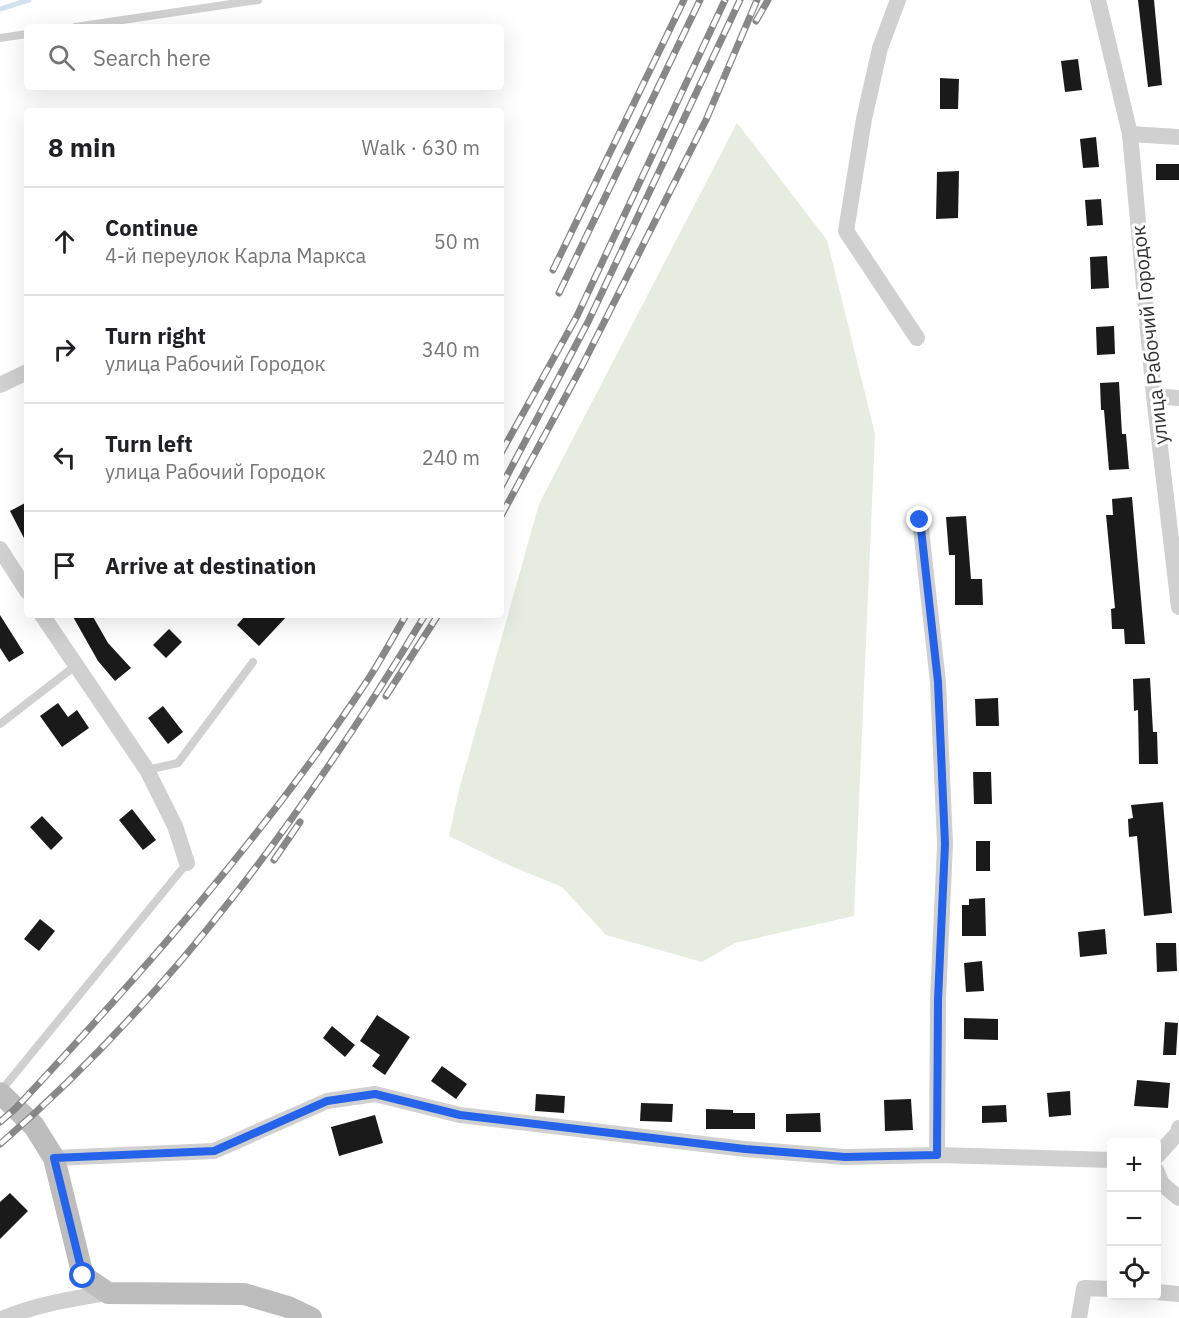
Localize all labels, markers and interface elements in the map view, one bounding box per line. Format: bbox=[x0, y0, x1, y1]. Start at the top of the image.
search box bbox=[24, 24, 504, 90]
icon: search bbox=[45, 41, 78, 74]
text: Search here bbox=[93, 43, 211, 72]
text: 8 min bbox=[48, 130, 116, 164]
text: Walk · 630 m bbox=[362, 134, 480, 161]
text: Continue bbox=[105, 213, 198, 242]
street label: улица Рабочий Городок bbox=[1124, 224, 1174, 446]
icon: ahead bbox=[48, 225, 81, 258]
text: 50 m bbox=[434, 228, 480, 255]
text: 4-й переулок Карла Маркса bbox=[105, 242, 366, 269]
text: Turn right bbox=[105, 321, 206, 350]
icon: right bbox=[48, 333, 81, 366]
text: 340 m bbox=[422, 336, 480, 363]
text: улица Рабочий Городок bbox=[105, 350, 325, 377]
text: Turn left bbox=[105, 429, 193, 458]
icon: left bbox=[48, 441, 81, 474]
text: 240 m bbox=[422, 444, 480, 471]
text: улица Рабочий Городок bbox=[105, 458, 325, 485]
route end bbox=[906, 506, 932, 532]
icon: arrive bbox=[48, 549, 81, 582]
text: Arrive at destination bbox=[105, 551, 316, 580]
map controls bbox=[1107, 1138, 1161, 1300]
button: + bbox=[1107, 1138, 1161, 1192]
button: − bbox=[1107, 1192, 1161, 1246]
button: locate bbox=[1107, 1246, 1161, 1300]
route start bbox=[69, 1262, 95, 1288]

